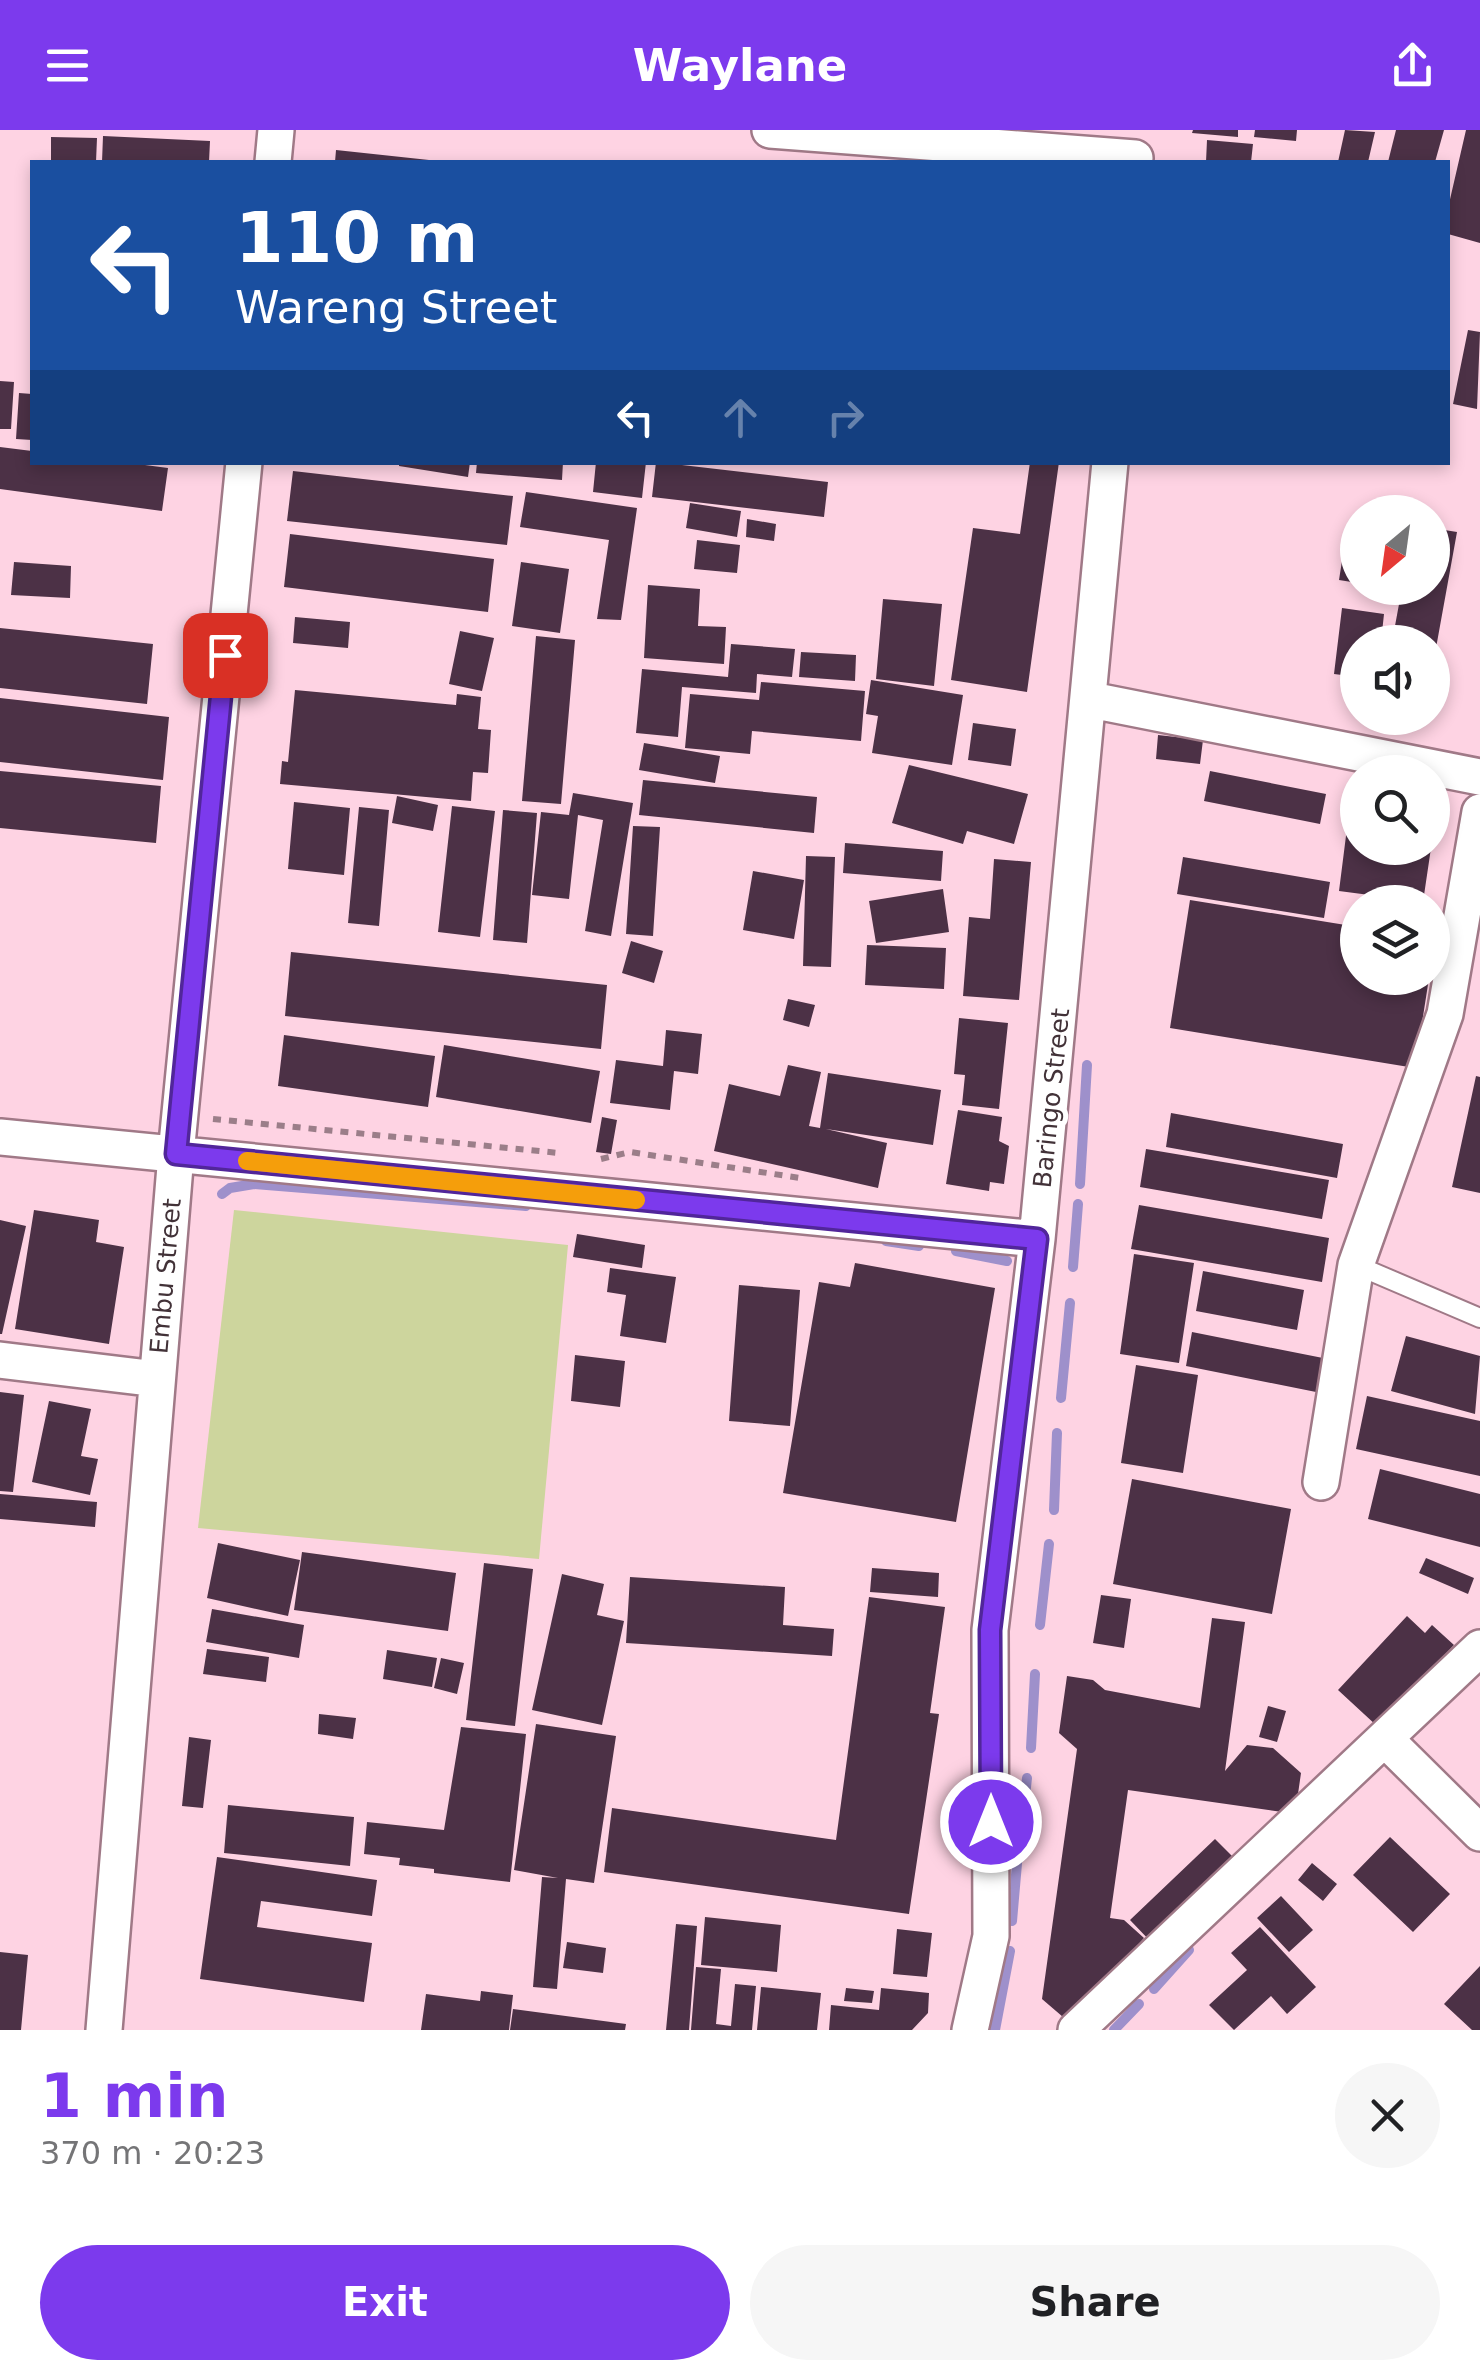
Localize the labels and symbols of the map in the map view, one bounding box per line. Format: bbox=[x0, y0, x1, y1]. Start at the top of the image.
north arrow bbox=[1340, 495, 1450, 605]
pin bbox=[183, 613, 268, 698]
street label: Baringo Street bbox=[1028, 1007, 1075, 1189]
street label: Embu Street bbox=[144, 1197, 187, 1355]
position arrow bbox=[939, 1770, 1043, 1874]

